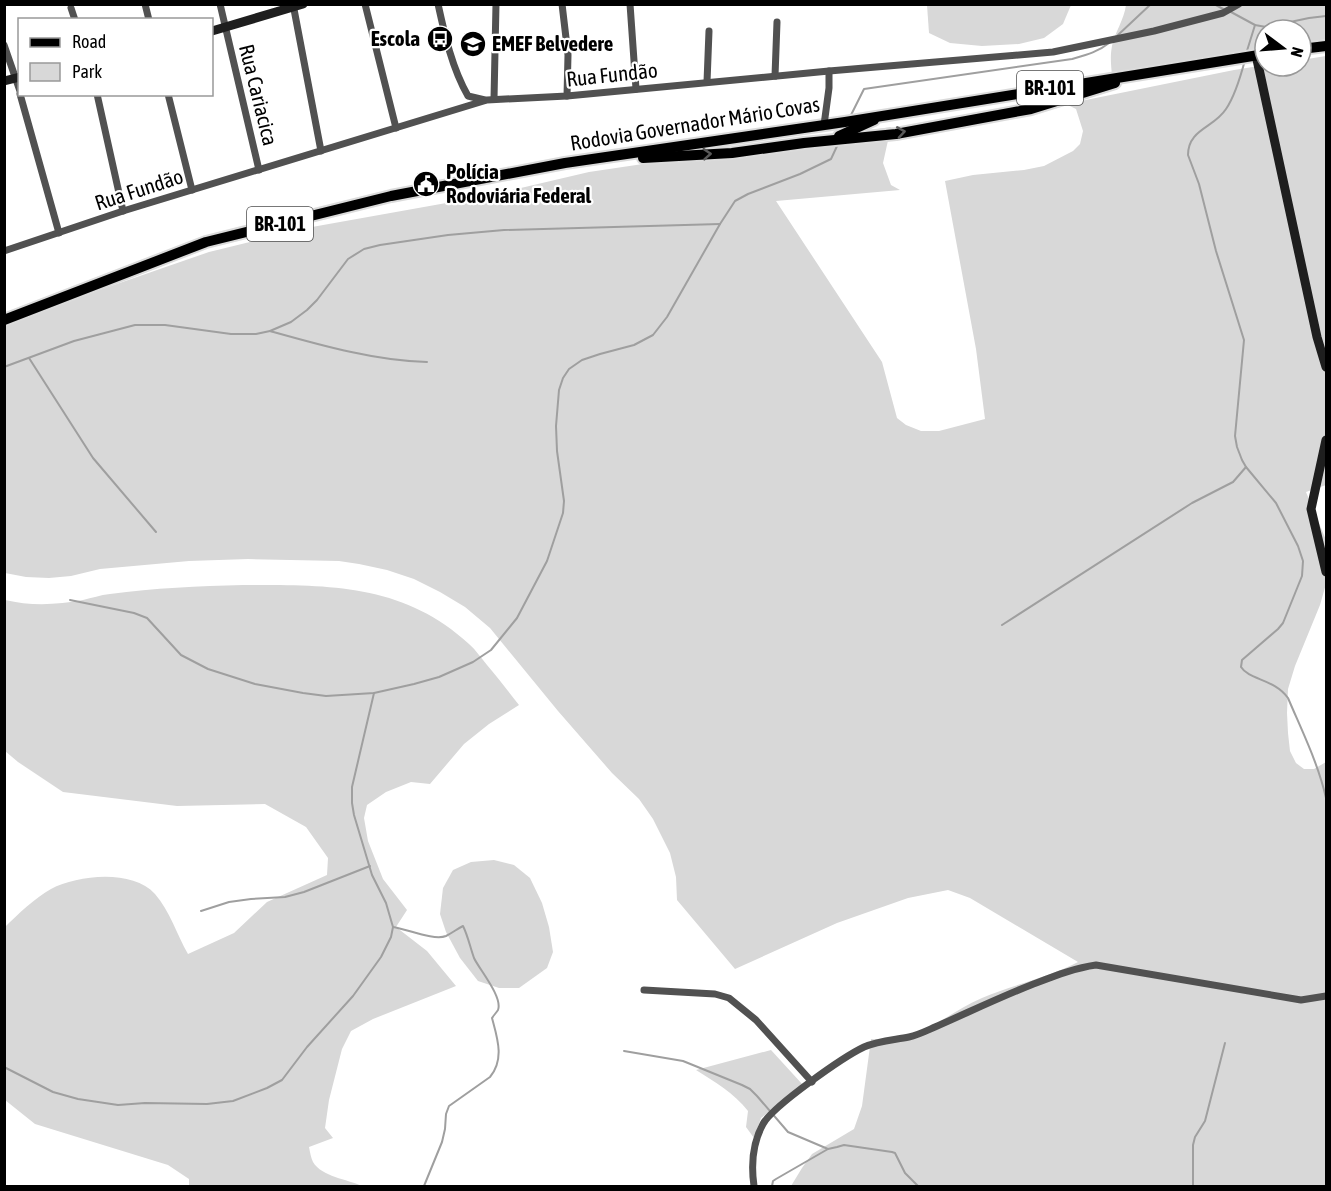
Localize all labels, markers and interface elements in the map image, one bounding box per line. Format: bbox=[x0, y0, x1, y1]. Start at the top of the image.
legend bbox=[18, 18, 213, 96]
north arrow bbox=[1253, 18, 1313, 78]
bus stop icon: Escola bbox=[425, 24, 455, 54]
place label: Escola bbox=[371, 26, 420, 50]
school or university icon: EMEF Belvedere bbox=[458, 29, 488, 59]
text: Road bbox=[72, 31, 106, 52]
place label: EMEF Belvedere bbox=[492, 31, 613, 55]
street label: Rua Cariacica bbox=[235, 42, 283, 148]
text: N bbox=[1287, 45, 1307, 59]
street label: Rua Fundão bbox=[565, 57, 659, 91]
text: Park bbox=[72, 61, 102, 82]
road number: BR-101 bbox=[1017, 71, 1083, 105]
street label: Rodovia Governador Mário Covas bbox=[568, 91, 821, 155]
one-way arrow bbox=[896, 127, 906, 139]
one-way arrow bbox=[703, 148, 712, 161]
place label: Polícia Rodoviária Federal bbox=[446, 159, 591, 207]
street label: Rua Fundão bbox=[91, 164, 186, 215]
public building icon: Polícia Rodoviária Federal bbox=[411, 169, 441, 199]
road number: BR-101 bbox=[247, 207, 313, 241]

